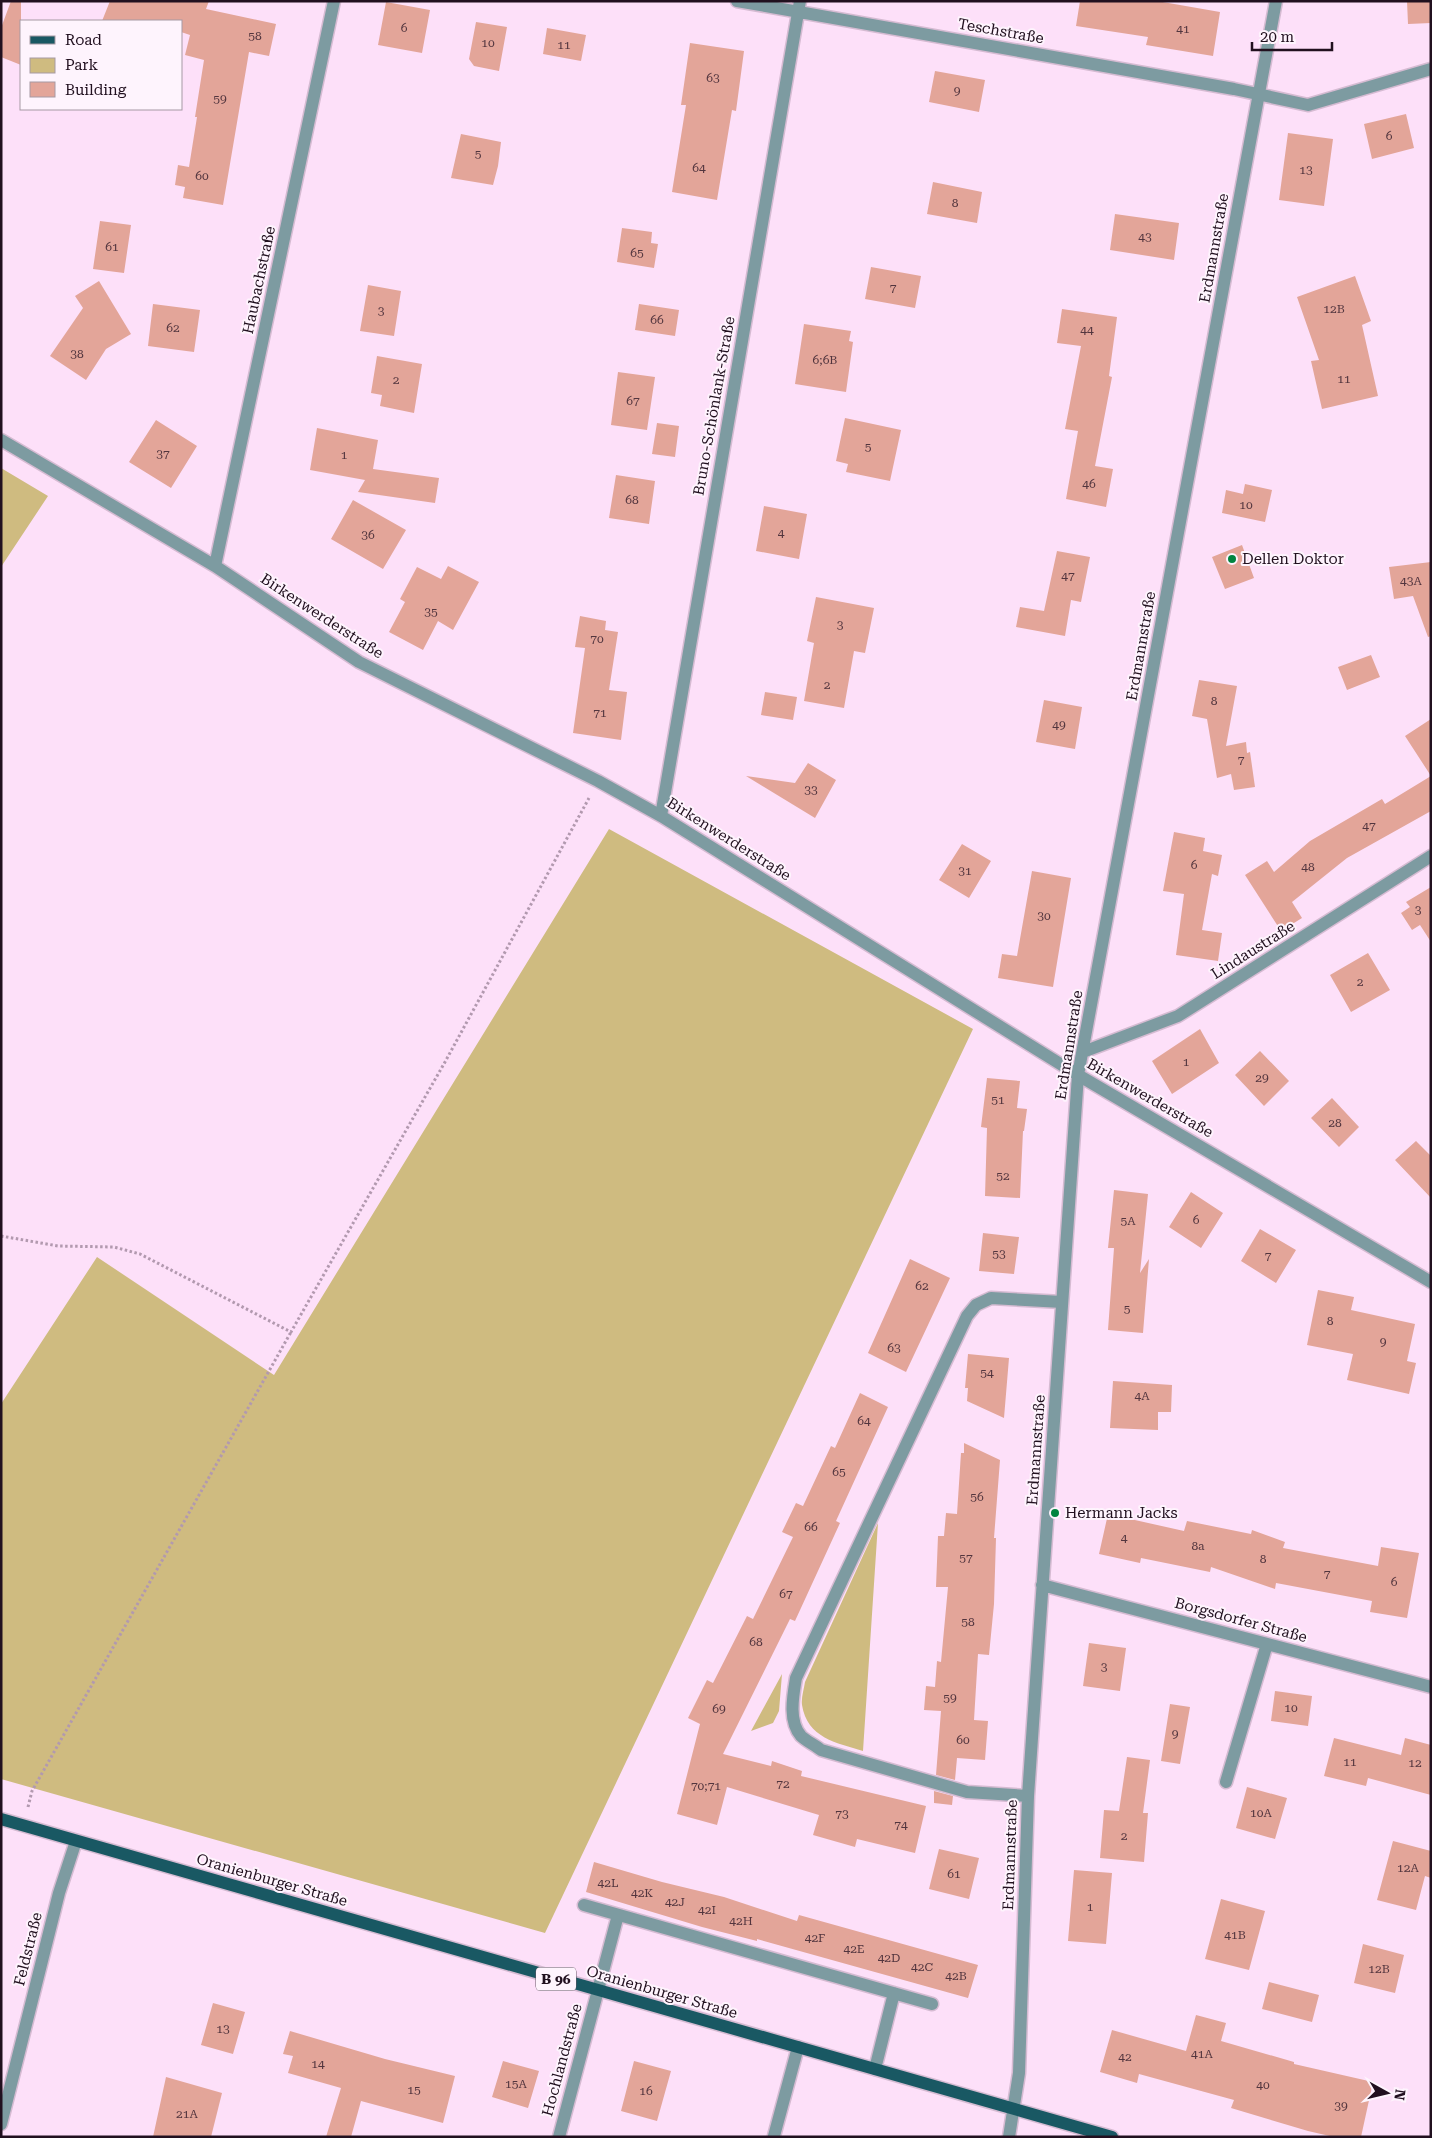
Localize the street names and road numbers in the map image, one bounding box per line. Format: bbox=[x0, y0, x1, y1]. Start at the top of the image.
street label: Teschstraße bbox=[957, 15, 1045, 47]
street label: Erdmannstraße bbox=[1196, 192, 1232, 304]
street label: Haubachstraße bbox=[239, 224, 279, 336]
street label: Bruno-Schönlank-Straße bbox=[689, 315, 739, 497]
street label: Birkenwerderstraße bbox=[257, 570, 387, 662]
street label: Erdmannstraße bbox=[1123, 590, 1159, 702]
street label: Birkenwerderstraße bbox=[664, 794, 794, 884]
street label: Lindaustraße bbox=[1208, 917, 1298, 983]
street label: Erdmannstraße bbox=[1051, 989, 1087, 1101]
street label: Birkenwerderstraße bbox=[1084, 1055, 1216, 1141]
street label: Erdmannstraße bbox=[1023, 1394, 1049, 1506]
street label: Borgsdorfer Straße bbox=[1173, 1594, 1309, 1646]
street label: Erdmannstraße bbox=[999, 1799, 1021, 1911]
street label: Oranienburger Straße bbox=[194, 1850, 350, 1910]
street label: Feldstraße bbox=[10, 1910, 46, 1988]
street label: Oranienburger Straße bbox=[584, 1962, 740, 2022]
road number: B 96 bbox=[536, 1968, 576, 1990]
street label: Hochlandstraße bbox=[538, 2002, 586, 2118]

